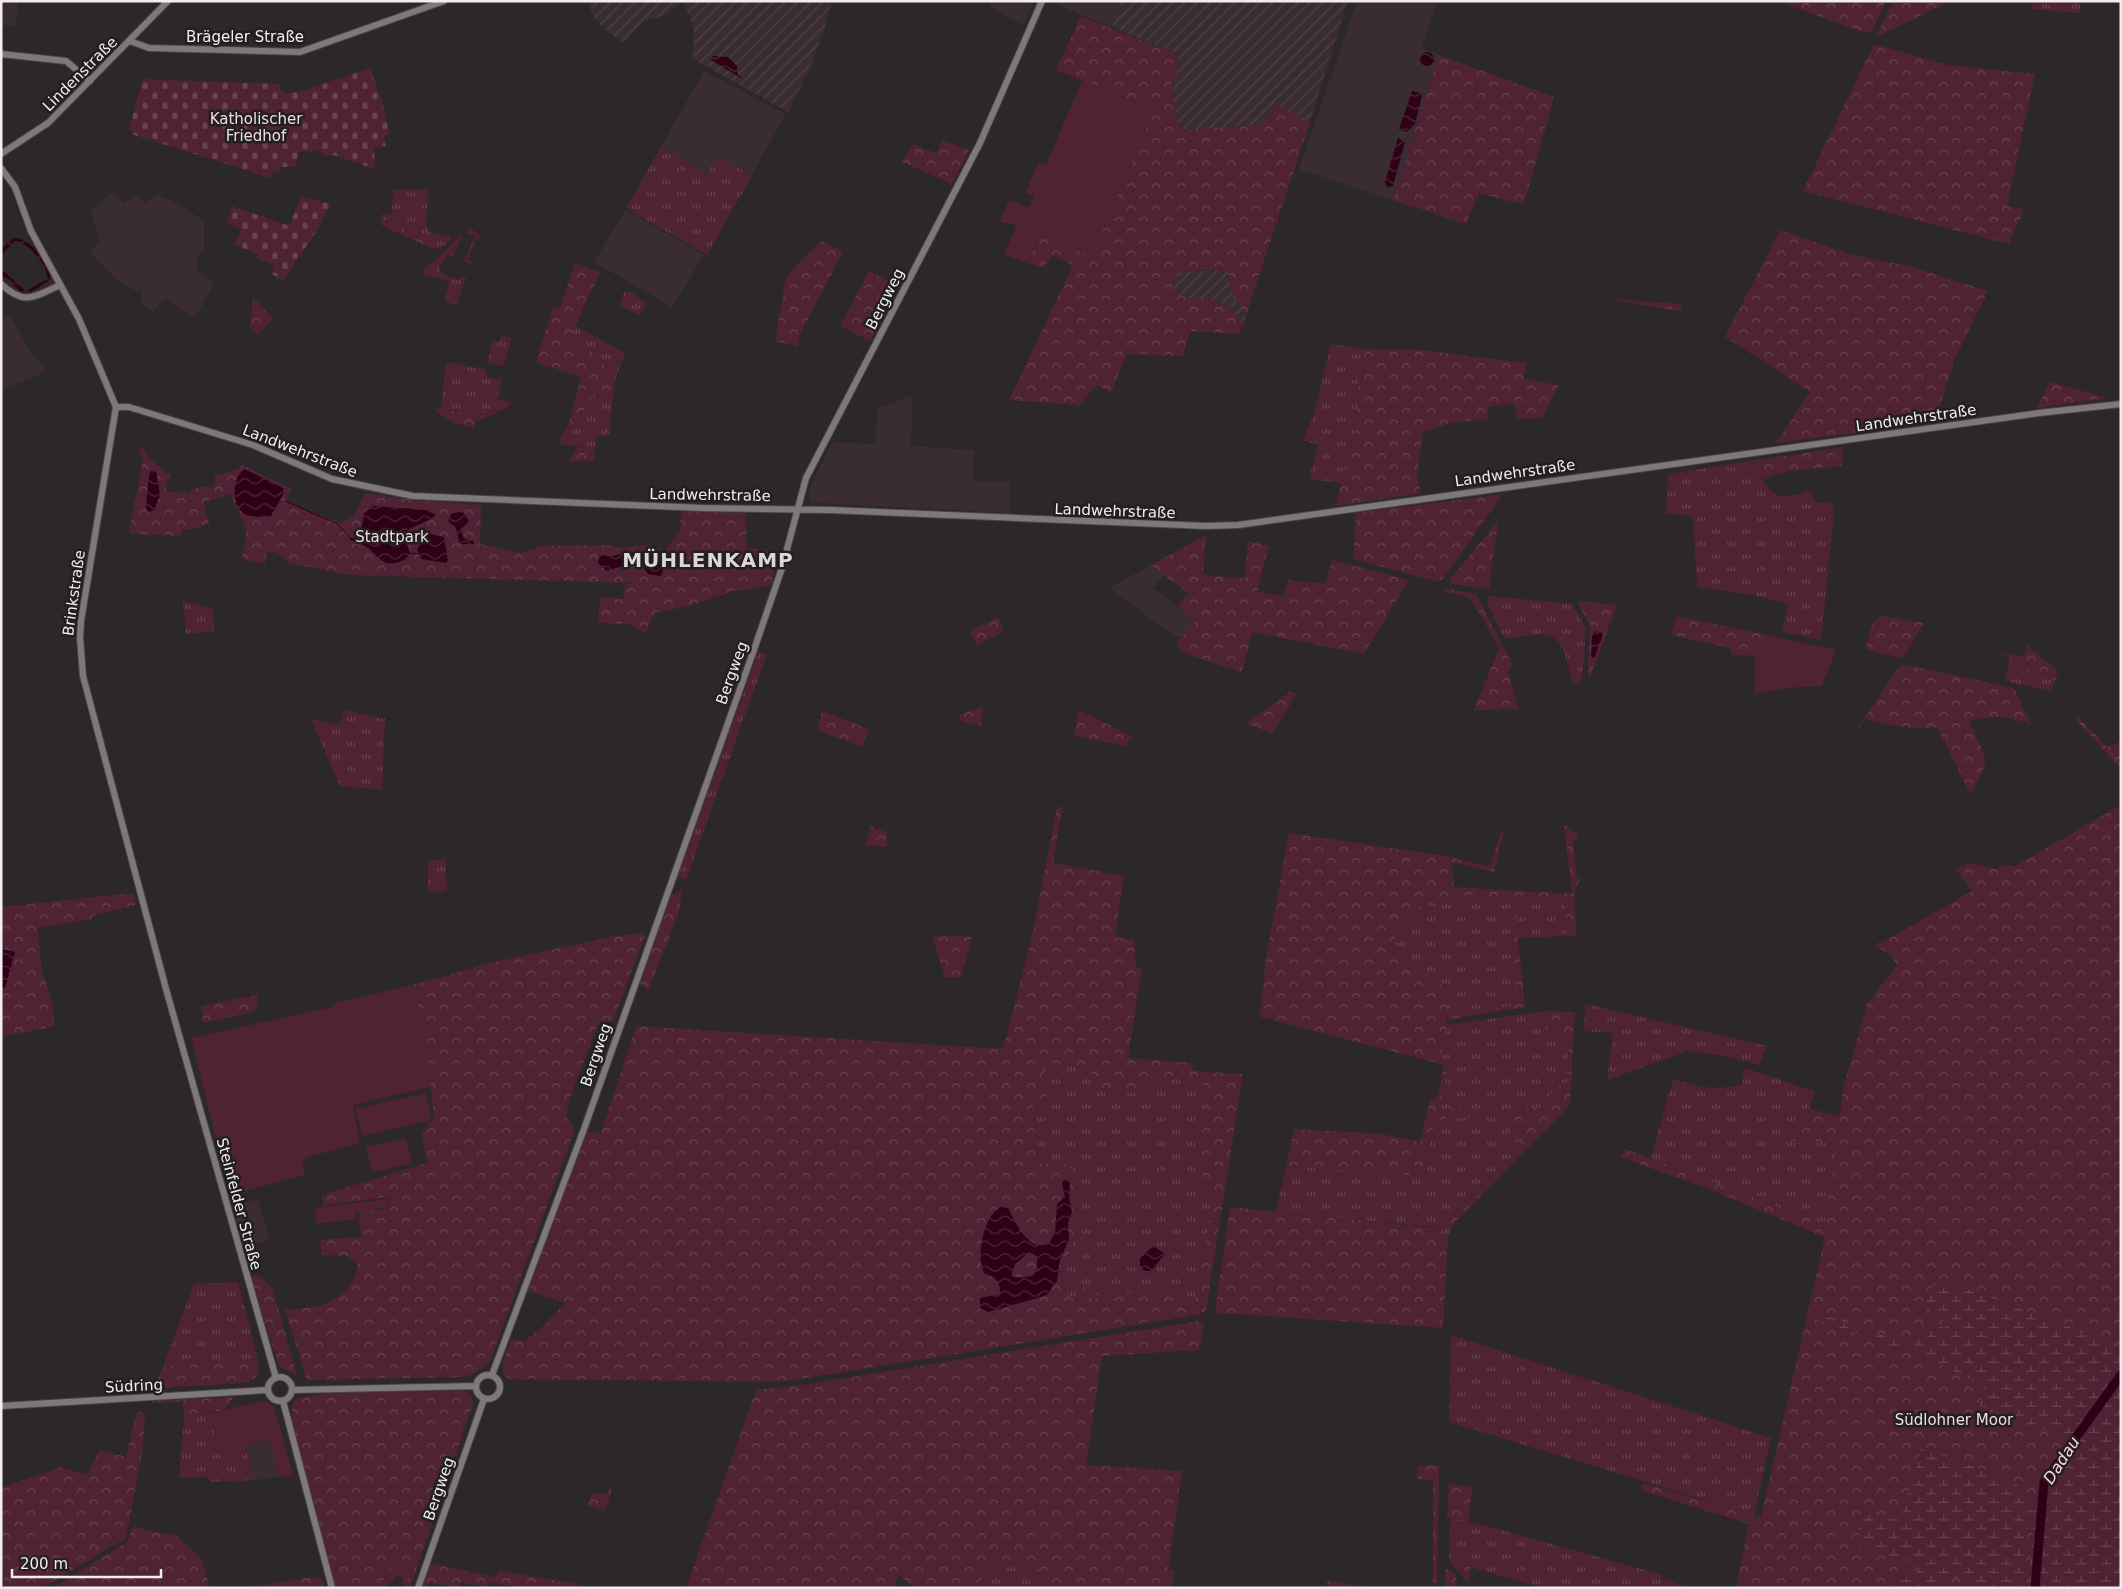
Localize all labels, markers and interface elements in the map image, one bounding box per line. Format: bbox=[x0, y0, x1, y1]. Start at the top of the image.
street label: Brägeler Straße bbox=[186, 28, 304, 46]
street label: Lindenstraße bbox=[39, 33, 121, 115]
park label: Katholischer Friedhof bbox=[210, 110, 303, 145]
street label: Bergweg bbox=[862, 266, 908, 332]
street label: Landwehrstraße bbox=[1855, 401, 1977, 435]
street label: Landwehrstraße bbox=[240, 421, 360, 481]
street label: Landwehrstraße bbox=[1454, 456, 1576, 490]
street label: Landwehrstraße bbox=[649, 485, 771, 505]
street label: Landwehrstraße bbox=[1054, 500, 1176, 522]
park label: Stadtpark bbox=[355, 528, 429, 546]
district label: MÜHLENKAMP bbox=[622, 548, 794, 572]
street label: Brinkstraße bbox=[59, 549, 89, 637]
street label: Bergweg bbox=[712, 639, 752, 707]
street label: Bergweg bbox=[577, 1021, 615, 1089]
street label: Steinfelder Straße bbox=[213, 1136, 265, 1272]
street label: Südring bbox=[105, 1375, 163, 1397]
park label: Südlohner Moor bbox=[1895, 1411, 2014, 1429]
water label: Dadau bbox=[2039, 1433, 2084, 1487]
street label: Bergweg bbox=[420, 1455, 458, 1523]
scale bar bbox=[12, 1546, 161, 1578]
text: 200 m bbox=[20, 1555, 68, 1573]

